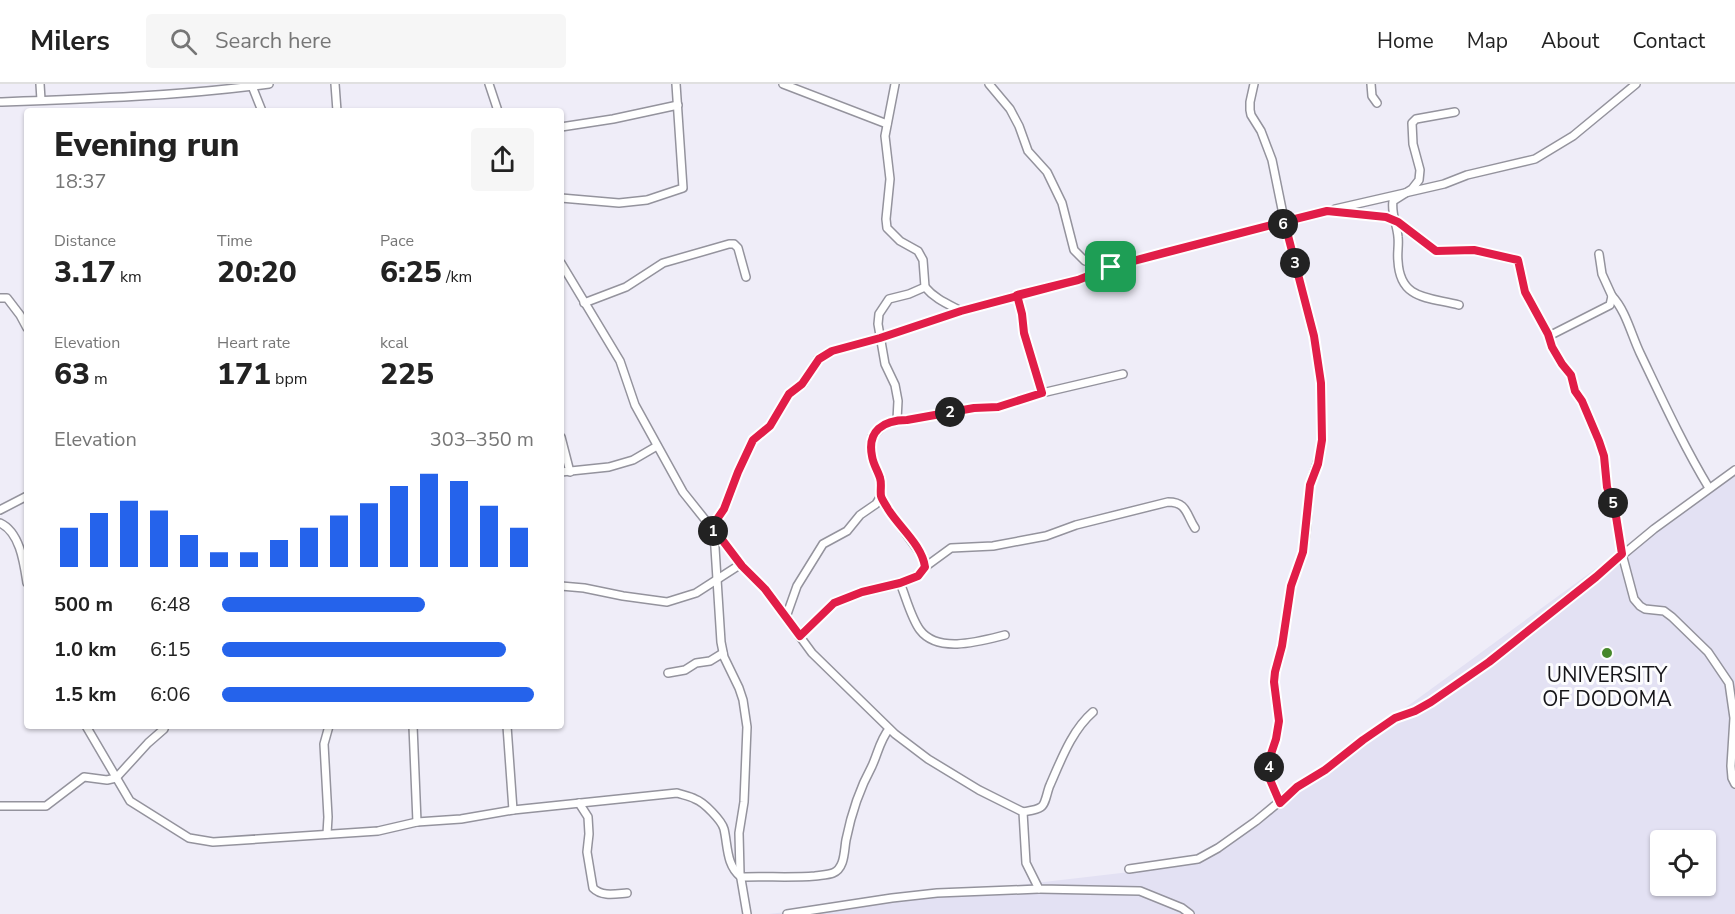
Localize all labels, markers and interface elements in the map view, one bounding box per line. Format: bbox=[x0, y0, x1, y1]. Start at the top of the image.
search box bbox=[146, 14, 566, 68]
text: Milers bbox=[30, 22, 110, 60]
icon: search bbox=[167, 25, 200, 58]
text: Search here bbox=[215, 26, 332, 56]
text: Home bbox=[1377, 27, 1434, 55]
text: Map bbox=[1467, 27, 1508, 55]
text: About bbox=[1541, 27, 1599, 55]
text: Contact bbox=[1632, 27, 1705, 55]
text: Evening run bbox=[54, 123, 239, 168]
button: share bbox=[471, 128, 534, 191]
text: 18:37 bbox=[54, 168, 107, 195]
pin: 6 bbox=[1268, 209, 1298, 239]
text: 6 bbox=[1278, 213, 1288, 235]
text: Distance bbox=[54, 230, 116, 252]
text: Time bbox=[217, 230, 253, 252]
text: Pace bbox=[380, 230, 414, 252]
pin bbox=[1085, 241, 1136, 292]
pin: 3 bbox=[1280, 248, 1310, 278]
icon: arrive bbox=[1094, 250, 1127, 283]
text: 3.17 bbox=[54, 252, 116, 293]
text: 20:20 bbox=[217, 252, 297, 293]
text: 6:25 bbox=[380, 252, 442, 293]
text: 3 bbox=[1290, 252, 1300, 274]
text: km bbox=[116, 266, 142, 288]
text: /km bbox=[442, 266, 472, 288]
text: Elevation bbox=[54, 332, 120, 354]
text: Heart rate bbox=[217, 332, 290, 354]
text: kcal bbox=[380, 332, 408, 354]
text: 63 bbox=[54, 354, 90, 395]
text: 171 bbox=[217, 354, 271, 395]
text: 225 bbox=[380, 354, 434, 395]
text: m bbox=[90, 368, 108, 390]
text: bpm bbox=[271, 368, 307, 390]
pin: 2 bbox=[935, 397, 965, 427]
text: 2 bbox=[945, 401, 955, 423]
text: Elevation bbox=[54, 426, 137, 453]
text: 303–350 m bbox=[430, 426, 534, 453]
pin: 5 bbox=[1598, 488, 1628, 518]
text: 5 bbox=[1608, 492, 1618, 514]
pin: 1 bbox=[698, 516, 728, 546]
text: 1 bbox=[708, 520, 718, 542]
text: 500 m bbox=[54, 591, 113, 618]
text: 6:48 bbox=[150, 591, 191, 618]
text: 1.0 km bbox=[54, 636, 117, 663]
text: 6:15 bbox=[150, 636, 191, 663]
marker: UNIVERSITY OF DODOMA bbox=[1600, 646, 1614, 660]
place label: UNIVERSITY OF DODOMA bbox=[1542, 661, 1672, 713]
text: 1.5 km bbox=[54, 681, 117, 708]
text: 6:06 bbox=[150, 681, 191, 708]
pin: 4 bbox=[1254, 752, 1284, 782]
text: 4 bbox=[1264, 756, 1274, 778]
map controls bbox=[1650, 830, 1716, 896]
button: locate bbox=[1650, 830, 1716, 896]

